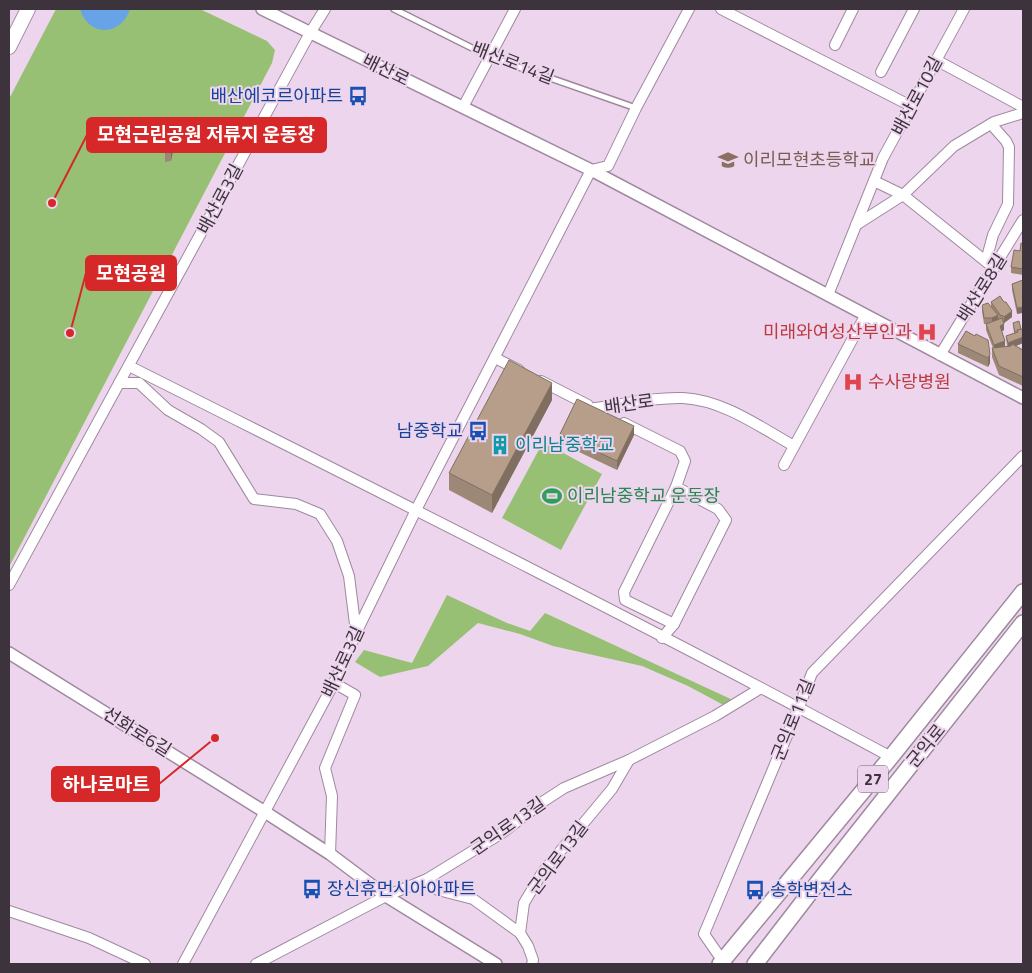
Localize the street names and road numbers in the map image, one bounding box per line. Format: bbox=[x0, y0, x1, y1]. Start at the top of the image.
street label: 배산로14길 bbox=[468, 34, 558, 91]
street label: 배산로 bbox=[358, 47, 414, 93]
street label: 배산로10길 bbox=[884, 51, 949, 140]
street label: 배산로3길 bbox=[190, 159, 249, 239]
street label: 배산로8길 bbox=[950, 248, 1013, 327]
street label: 배산로 bbox=[602, 387, 655, 420]
street label: 배산로3길 bbox=[314, 621, 371, 702]
street label: 군익로11길 bbox=[764, 675, 821, 765]
street label: 선화로6길 bbox=[98, 700, 177, 763]
street label: 군익로 bbox=[899, 718, 952, 773]
road number: 27 bbox=[858, 766, 888, 792]
street label: 군익로13길 bbox=[465, 790, 551, 861]
street label: 군의로13길 bbox=[521, 815, 594, 900]

